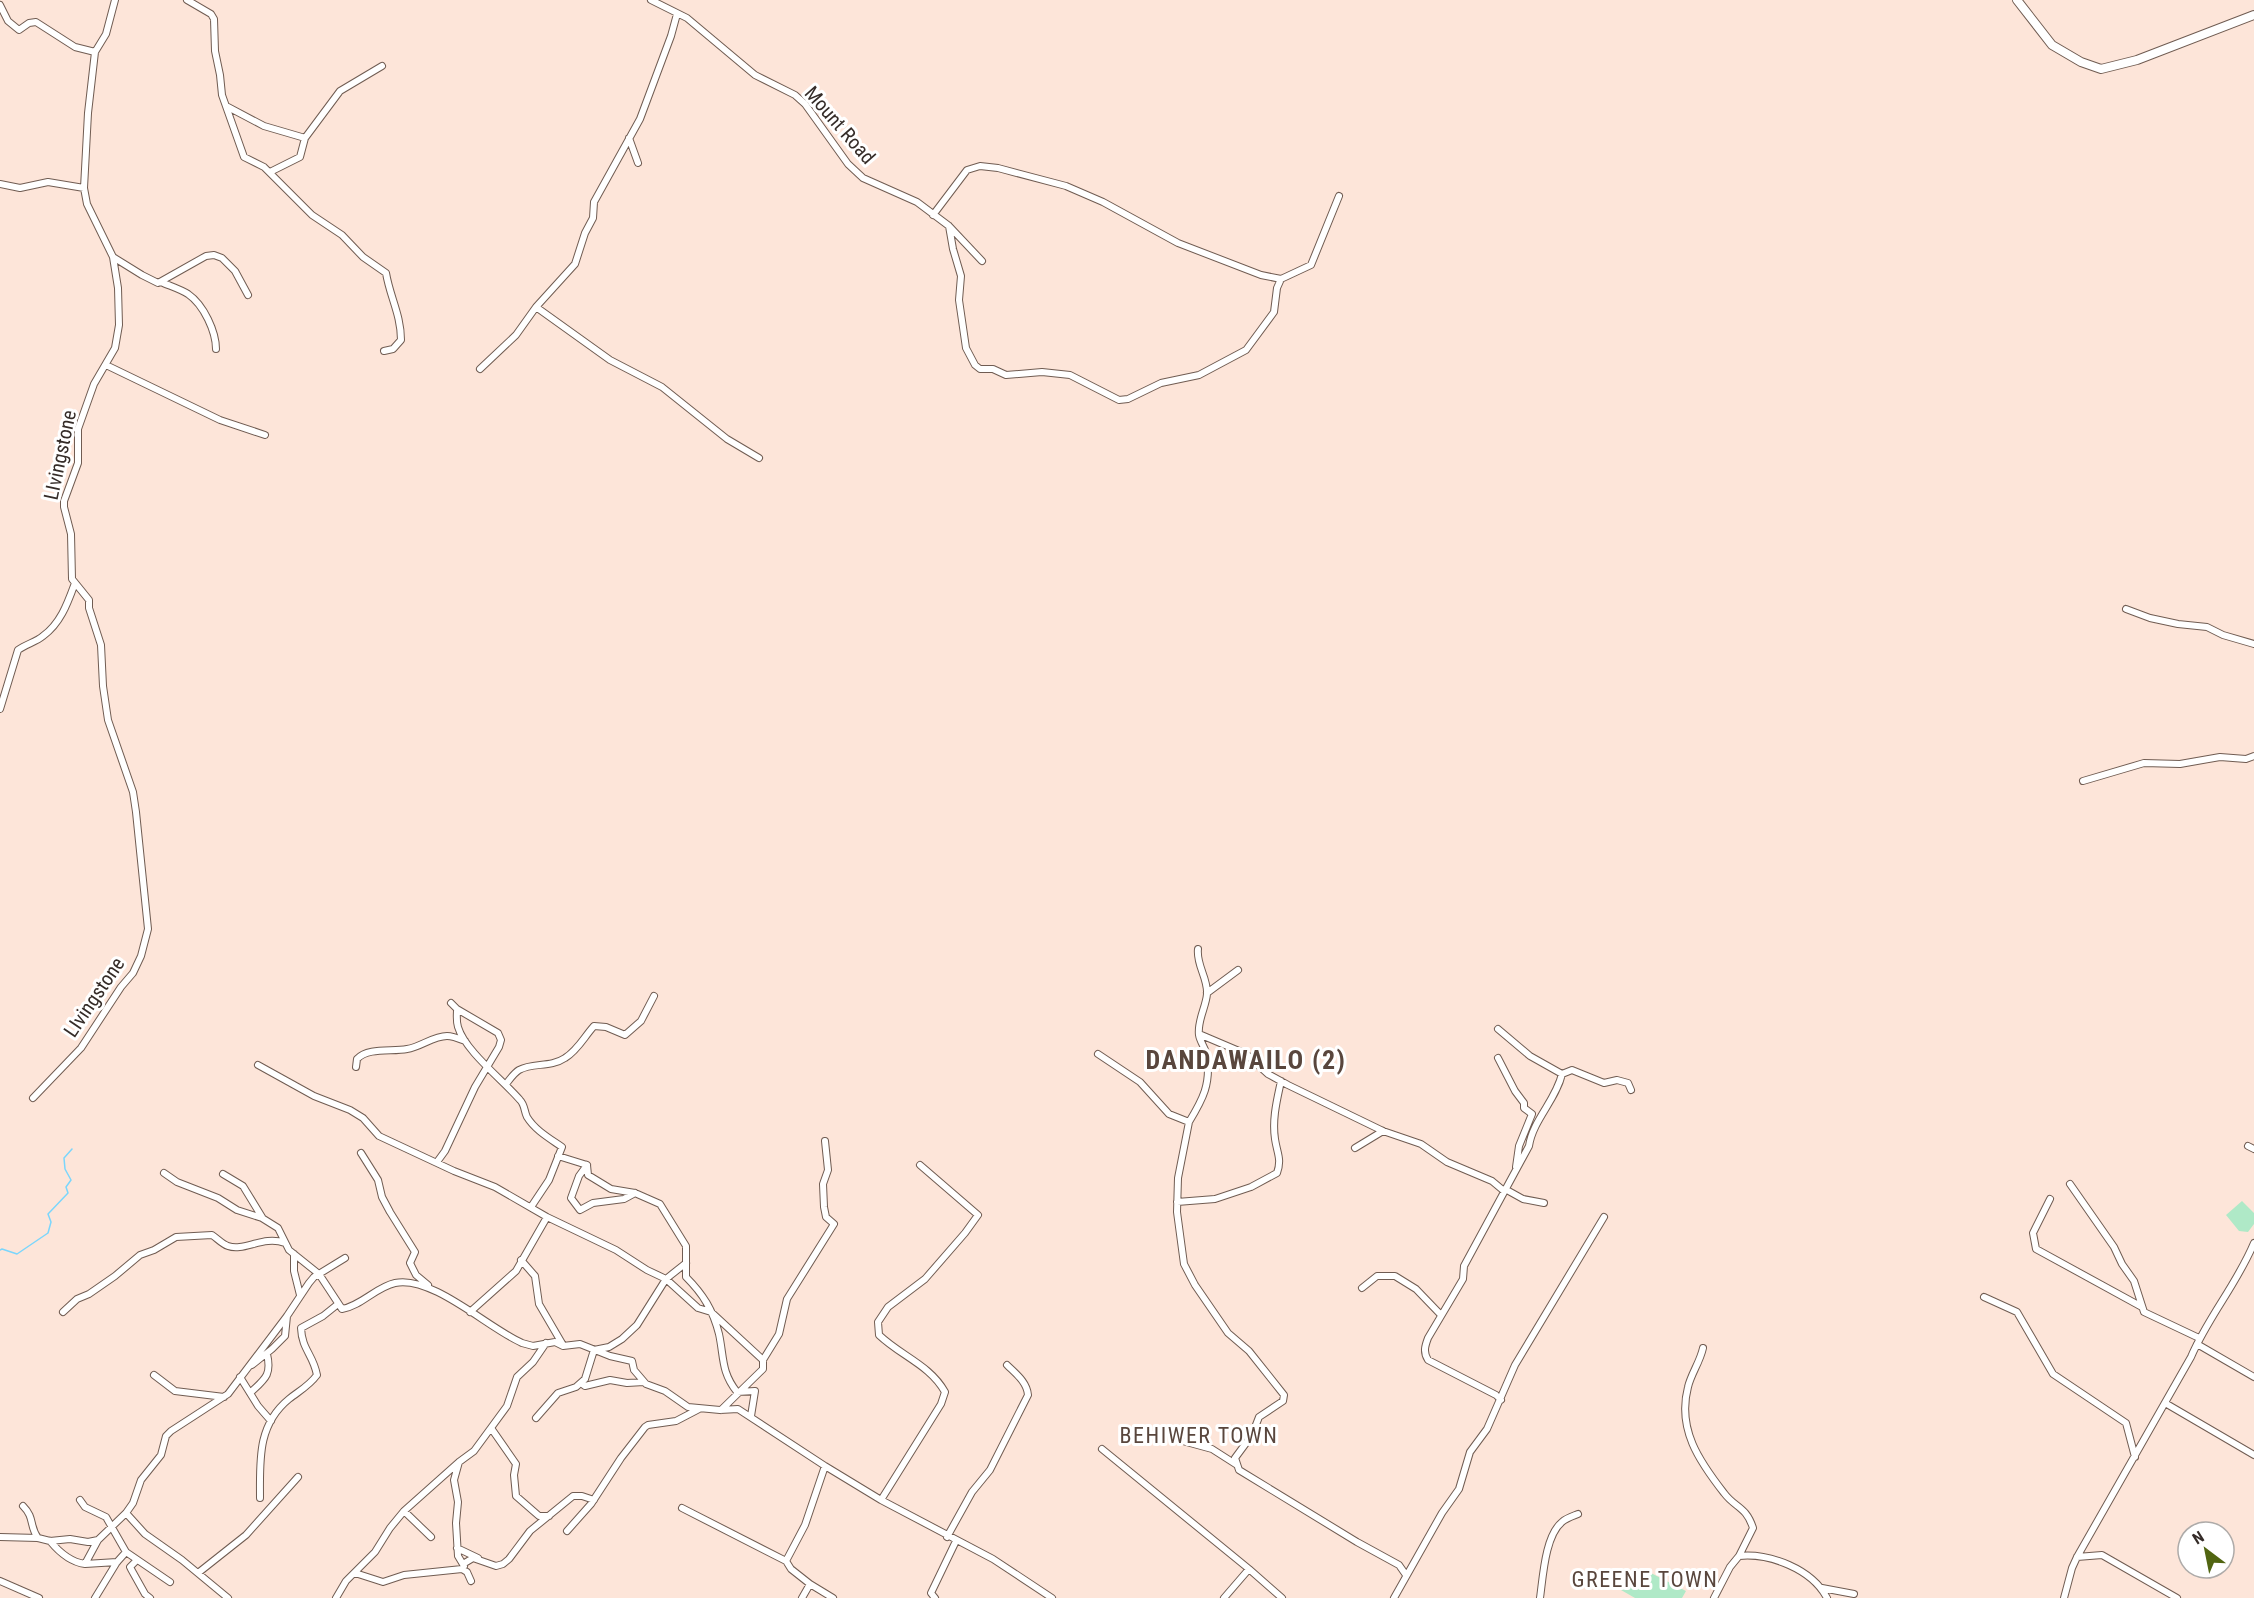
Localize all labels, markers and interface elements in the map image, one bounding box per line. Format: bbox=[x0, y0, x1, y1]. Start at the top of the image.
street label: Mount Road bbox=[800, 81, 880, 169]
street label: LIvingstone bbox=[39, 408, 81, 502]
street label: LIvingstone bbox=[59, 953, 129, 1041]
district label: DANDAWAILO (2) bbox=[1145, 1045, 1347, 1075]
district label: BEHIWER TOWN bbox=[1120, 1423, 1278, 1448]
north arrow bbox=[2176, 1520, 2236, 1580]
text: N bbox=[2189, 1527, 2208, 1548]
district label: GREENE TOWN bbox=[1572, 1567, 1719, 1592]

